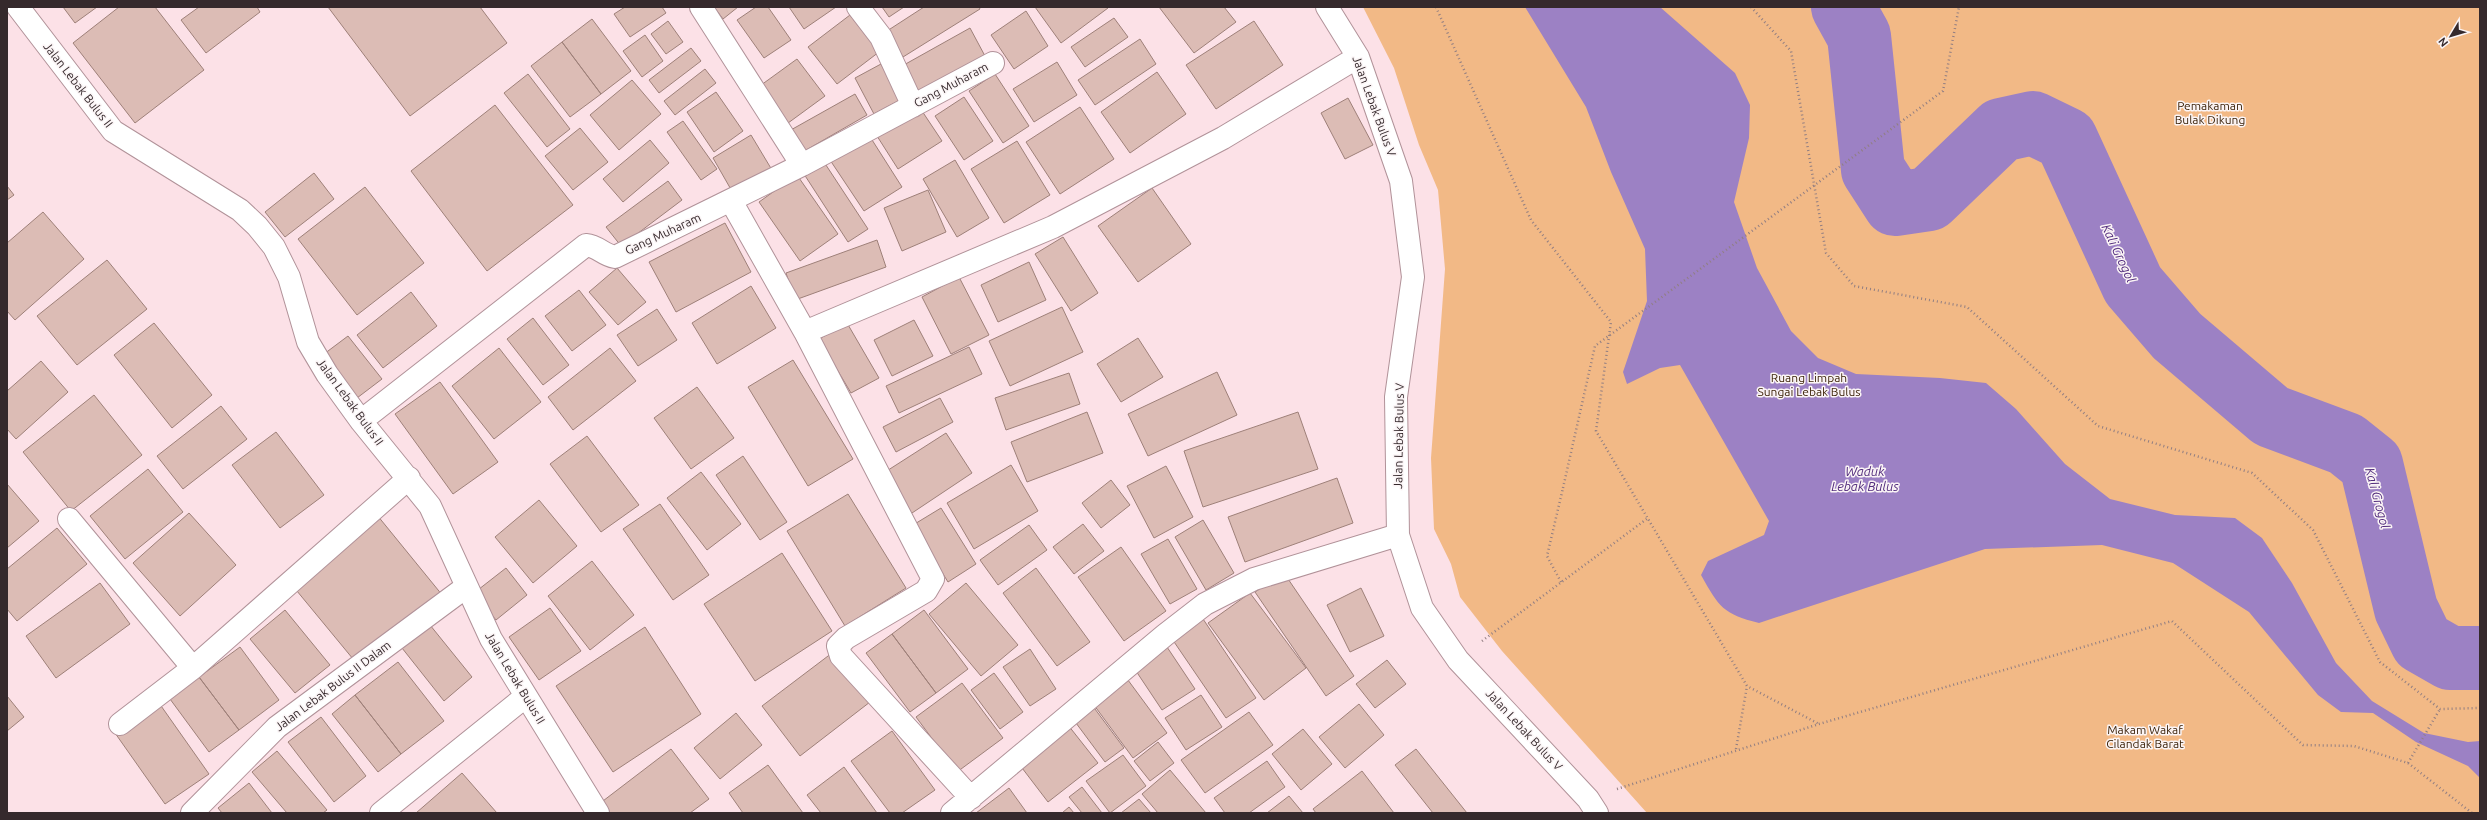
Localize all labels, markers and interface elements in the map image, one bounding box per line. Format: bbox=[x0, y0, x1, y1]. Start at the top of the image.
north arrow bbox=[2431, 16, 2471, 56]
text: N bbox=[2436, 35, 2450, 49]
street label: Jalan Lebak Bulus II bbox=[41, 40, 116, 130]
street label: Jalan Lebak Bulus V bbox=[1350, 54, 1399, 158]
street label: Gang Muharam bbox=[912, 60, 990, 110]
park label: Pemakaman Bulak Dikung bbox=[2175, 99, 2245, 126]
street label: Gang Muharam bbox=[623, 210, 703, 257]
water label: Kali Grogol bbox=[2099, 222, 2139, 285]
street label: Jalan Lebak Bulus II bbox=[314, 356, 386, 448]
park label: Ruang Limpah Sungai Lebak Bulus bbox=[1757, 371, 1861, 398]
street label: Jalan Lebak Bulus V bbox=[1391, 383, 1406, 489]
water label: Waduk Lebak Bulus bbox=[1831, 464, 1899, 493]
water label: Kali Grogol bbox=[2363, 466, 2393, 530]
street label: Jalan Lebak Bulus II bbox=[483, 630, 548, 726]
street label: Jalan Lebak Bulus II Dalam bbox=[272, 638, 393, 733]
street label: Jalan Lebak Bulus V bbox=[1484, 687, 1565, 773]
park label: Makam Wakaf Cilandak Barat bbox=[2106, 723, 2184, 750]

